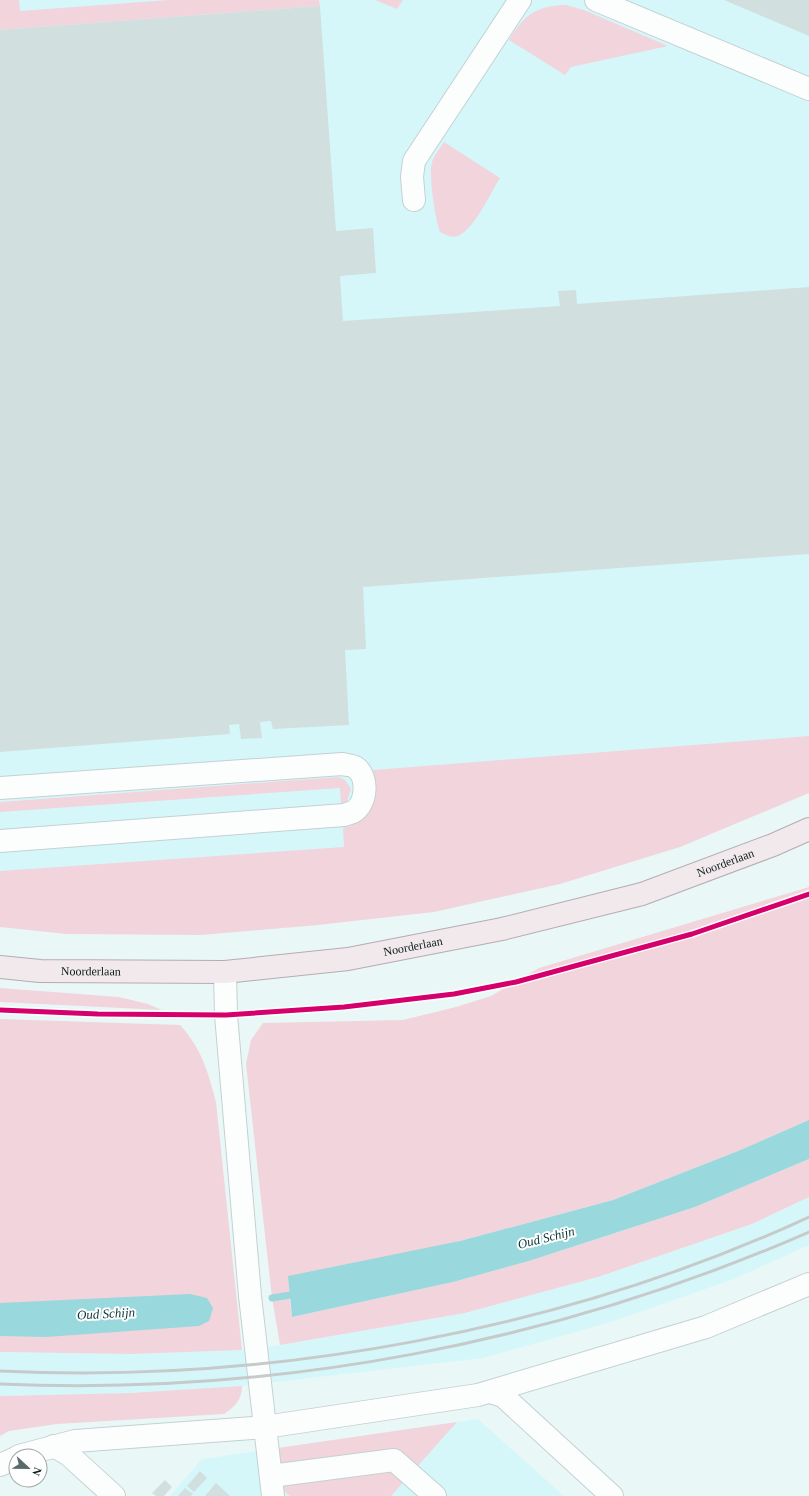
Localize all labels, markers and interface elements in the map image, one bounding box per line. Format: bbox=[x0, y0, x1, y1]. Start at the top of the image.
street label: Noorderlaan bbox=[695, 846, 756, 880]
street label: Noorderlaan bbox=[382, 934, 444, 959]
street label: Noorderlaan bbox=[61, 964, 121, 978]
water label: Oud Schijn bbox=[516, 1223, 576, 1252]
water label: Oud Schijn bbox=[77, 1304, 135, 1323]
north arrow bbox=[8, 1448, 48, 1488]
text: N bbox=[30, 1466, 44, 1478]

